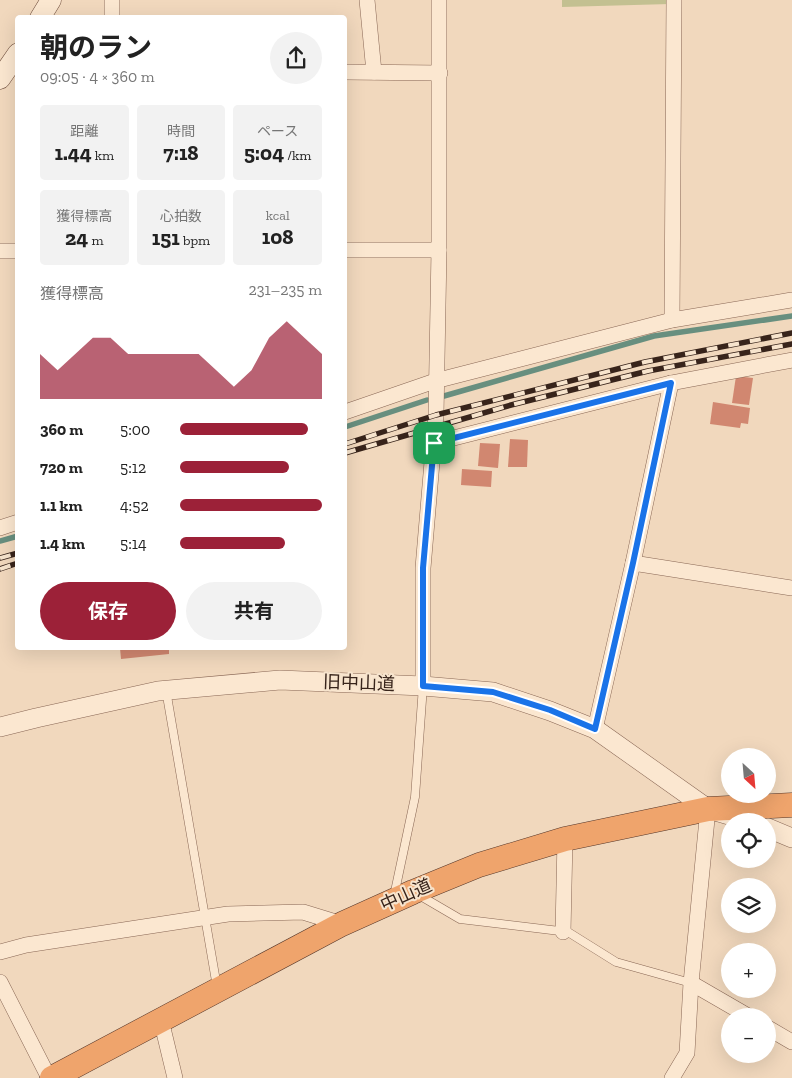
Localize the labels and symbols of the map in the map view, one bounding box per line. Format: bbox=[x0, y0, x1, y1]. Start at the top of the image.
pin bbox=[413, 422, 455, 464]
street label: 旧中山道 bbox=[323, 671, 395, 695]
north arrow bbox=[721, 748, 776, 802]
street label: 中山道 bbox=[377, 874, 435, 916]

